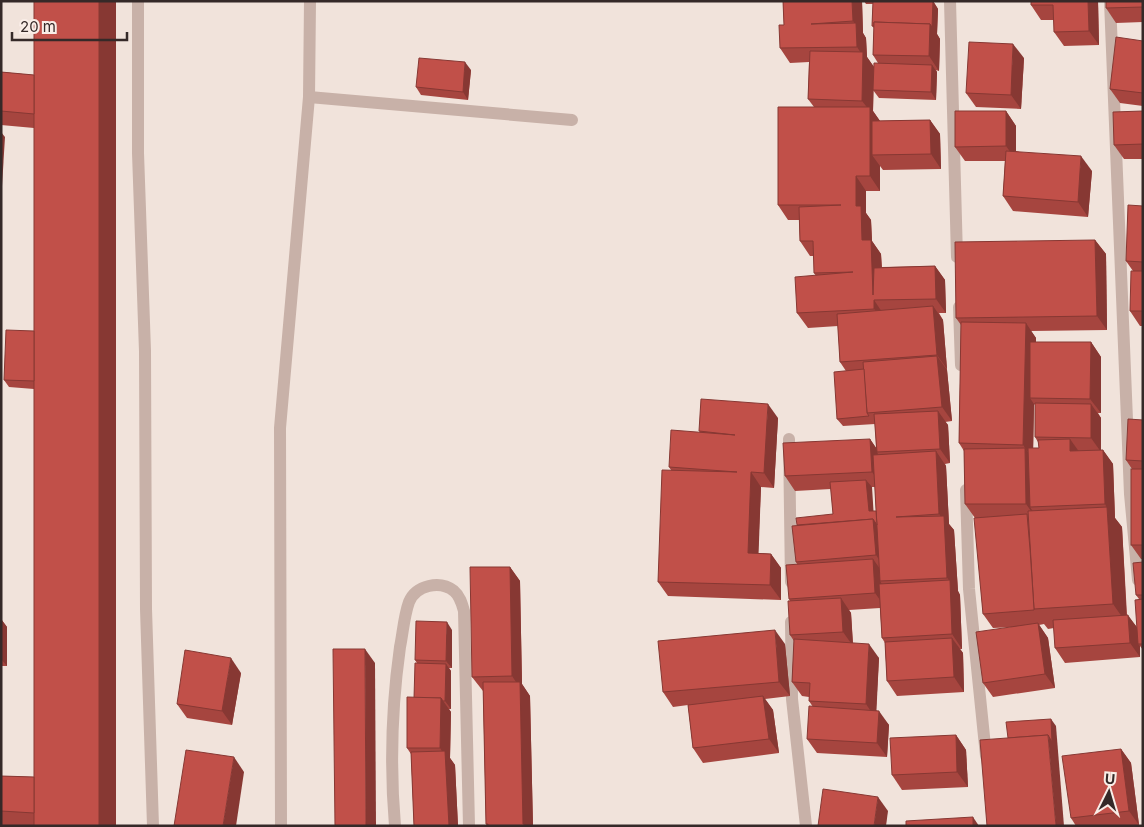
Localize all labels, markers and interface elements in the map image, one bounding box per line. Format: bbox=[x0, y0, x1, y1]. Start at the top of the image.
scale bar bbox=[12, 10, 128, 42]
text: 20 m bbox=[20, 17, 56, 36]
north arrow bbox=[1084, 767, 1134, 817]
text: U bbox=[1104, 770, 1116, 787]

